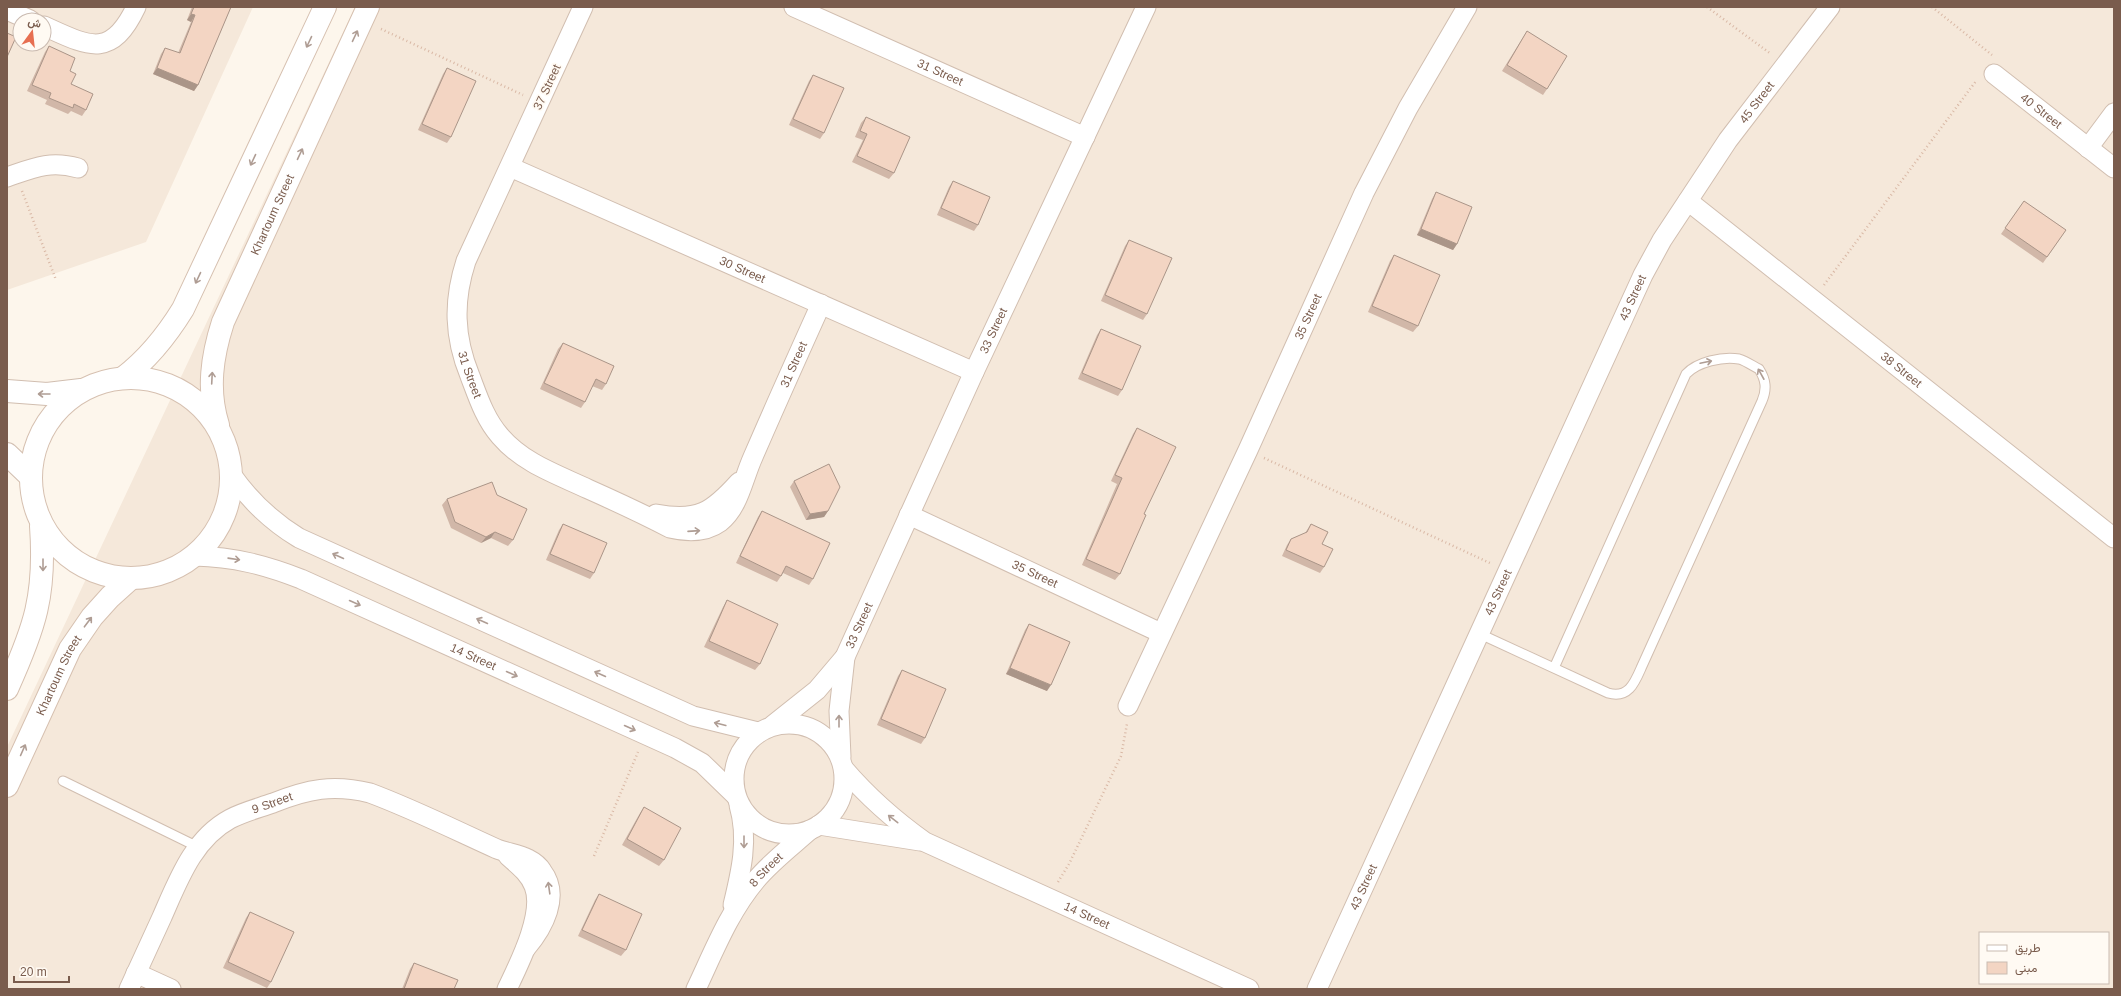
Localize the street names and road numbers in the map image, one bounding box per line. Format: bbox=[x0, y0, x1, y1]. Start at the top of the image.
street label: 31 Street bbox=[915, 56, 966, 89]
street label: 37 Street bbox=[530, 61, 564, 112]
street label: 45 Street bbox=[1736, 78, 1778, 126]
street label: 40 Street bbox=[2018, 90, 2065, 132]
street label: Khartoum Street bbox=[248, 171, 297, 257]
street label: 30 Street bbox=[717, 253, 768, 286]
street label: 43 Street bbox=[1616, 272, 1649, 323]
street label: 35 Street bbox=[1292, 291, 1325, 342]
street label: 33 Street bbox=[977, 305, 1010, 356]
street label: 31 Street bbox=[777, 339, 810, 390]
street label: 38 Street bbox=[1878, 349, 1925, 391]
street label: 31 Street bbox=[455, 350, 485, 401]
street label: 35 Street bbox=[1010, 557, 1061, 591]
street label: 43 Street bbox=[1482, 567, 1515, 617]
street label: 33 Street bbox=[843, 600, 876, 651]
street label: Khartoum Street bbox=[33, 632, 85, 718]
street label: 14 Street bbox=[448, 640, 499, 674]
street label: 9 Street bbox=[250, 789, 295, 816]
street label: 8 Street bbox=[746, 849, 786, 890]
street label: 43 Street bbox=[1347, 861, 1380, 912]
street label: 14 Street bbox=[1062, 899, 1113, 932]

